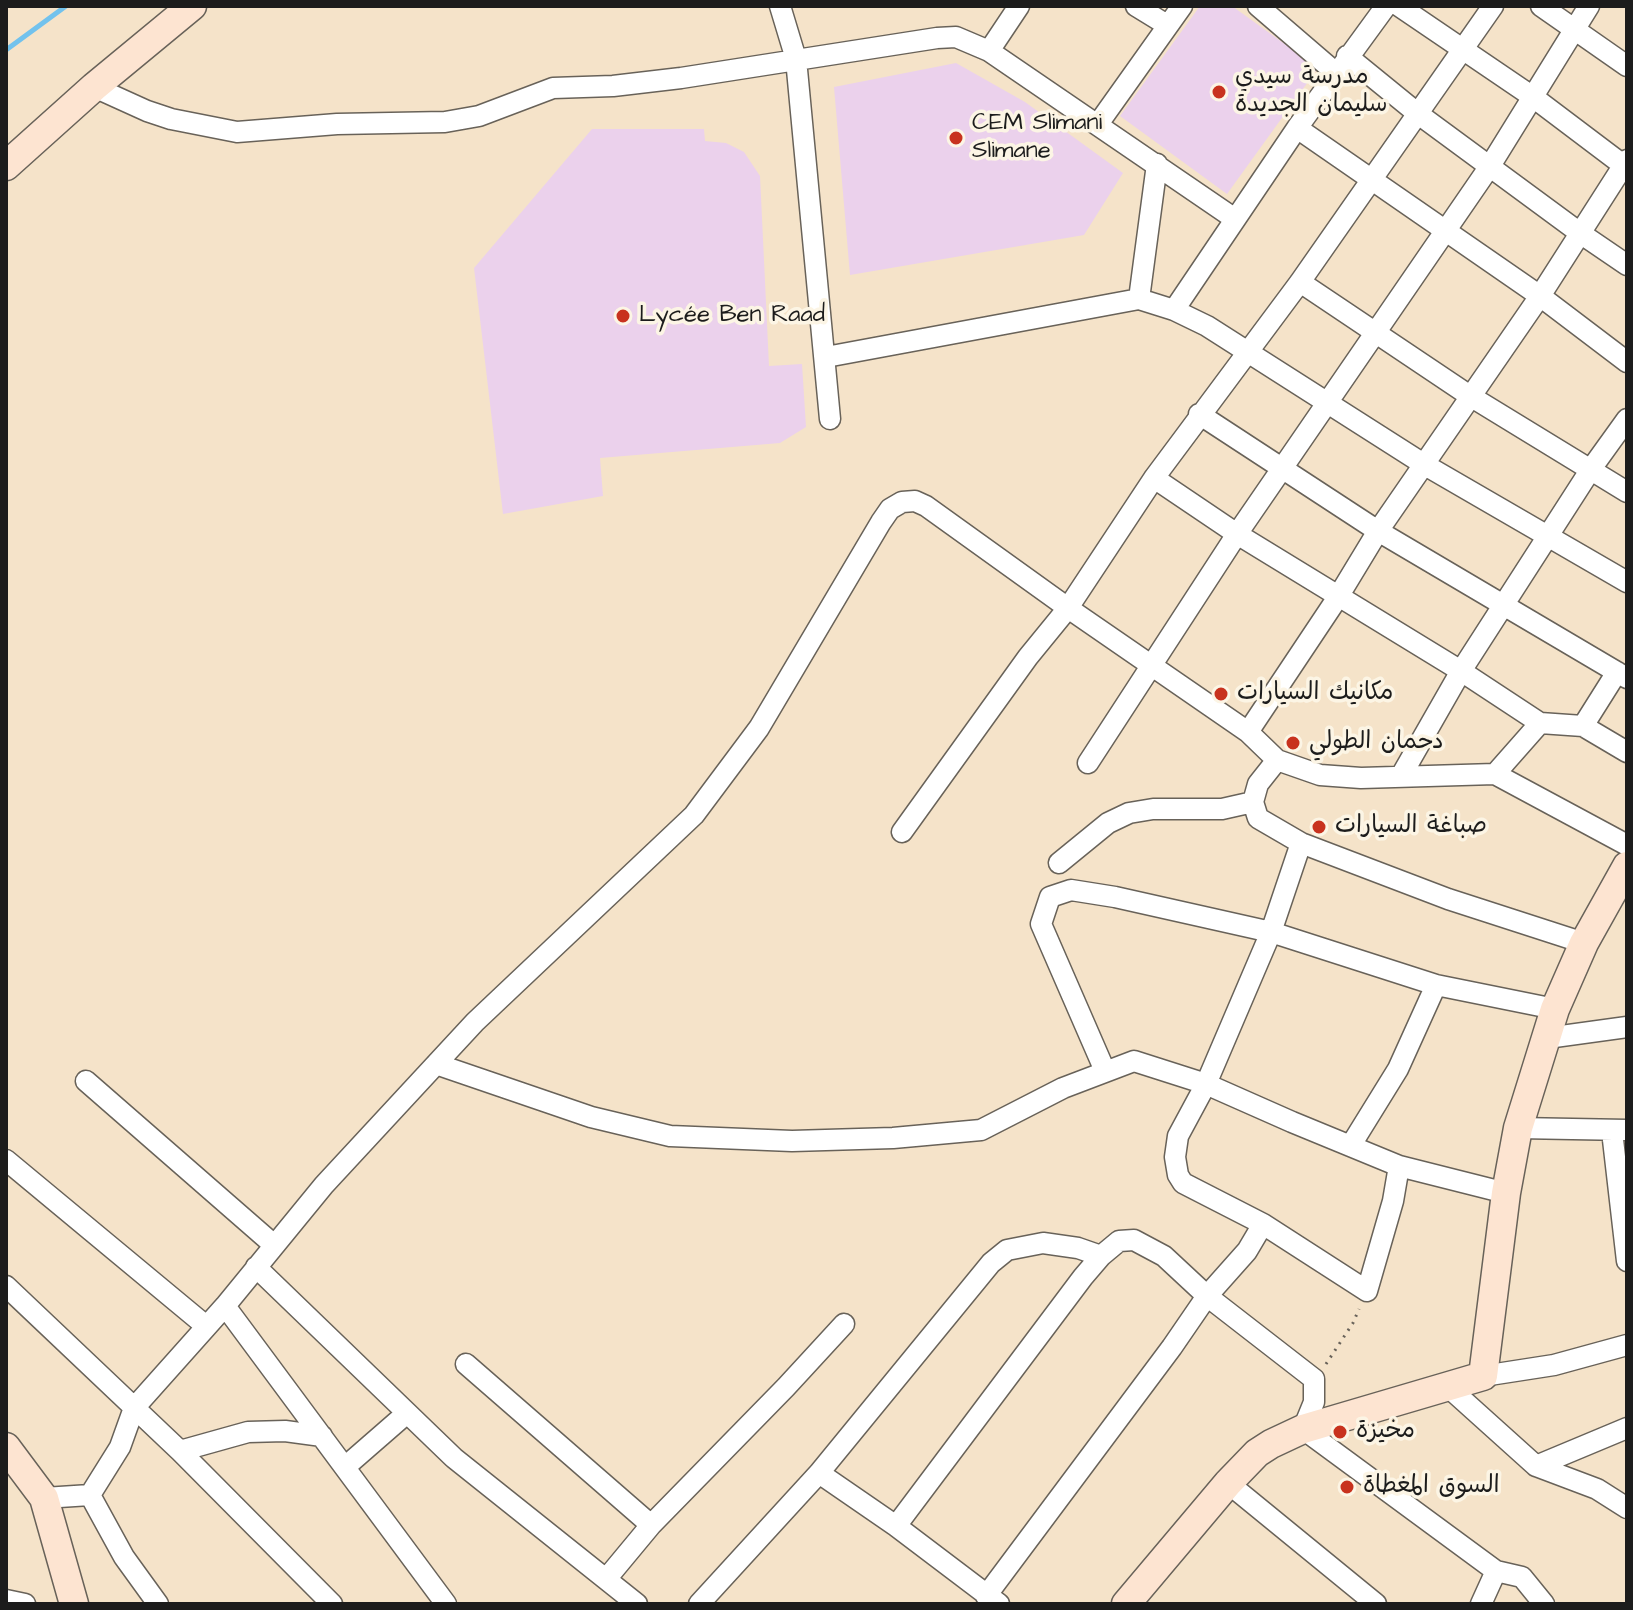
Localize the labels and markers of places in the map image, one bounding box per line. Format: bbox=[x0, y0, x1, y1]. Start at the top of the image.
place label: مدرسة سيدي سليمان الجديدة bbox=[1235, 64, 1388, 120]
marker: مدرسة سيدي سليمان الجديدة bbox=[1210, 83, 1228, 101]
place label: CEM Slimani Slimane bbox=[972, 110, 1102, 166]
marker: CEM Slimani Slimane bbox=[947, 129, 965, 147]
place label: Lycée Ben Raad bbox=[639, 302, 825, 330]
marker: Lycée Ben Raad bbox=[614, 307, 632, 325]
place label: مكانيك السيارات bbox=[1237, 680, 1393, 708]
marker: مكانيك السيارات bbox=[1212, 685, 1230, 703]
place label: دحمان الطولي bbox=[1309, 729, 1444, 757]
marker: دحمان الطولي bbox=[1284, 734, 1302, 752]
place label: صباغة السيارات bbox=[1335, 813, 1487, 841]
marker: صباغة السيارات bbox=[1310, 818, 1328, 836]
place label: مخيزة bbox=[1356, 1418, 1415, 1446]
marker: مخيزة bbox=[1331, 1423, 1349, 1441]
place label: السوق المغطاة bbox=[1363, 1473, 1500, 1501]
marker: السوق المغطاة bbox=[1338, 1478, 1356, 1496]

